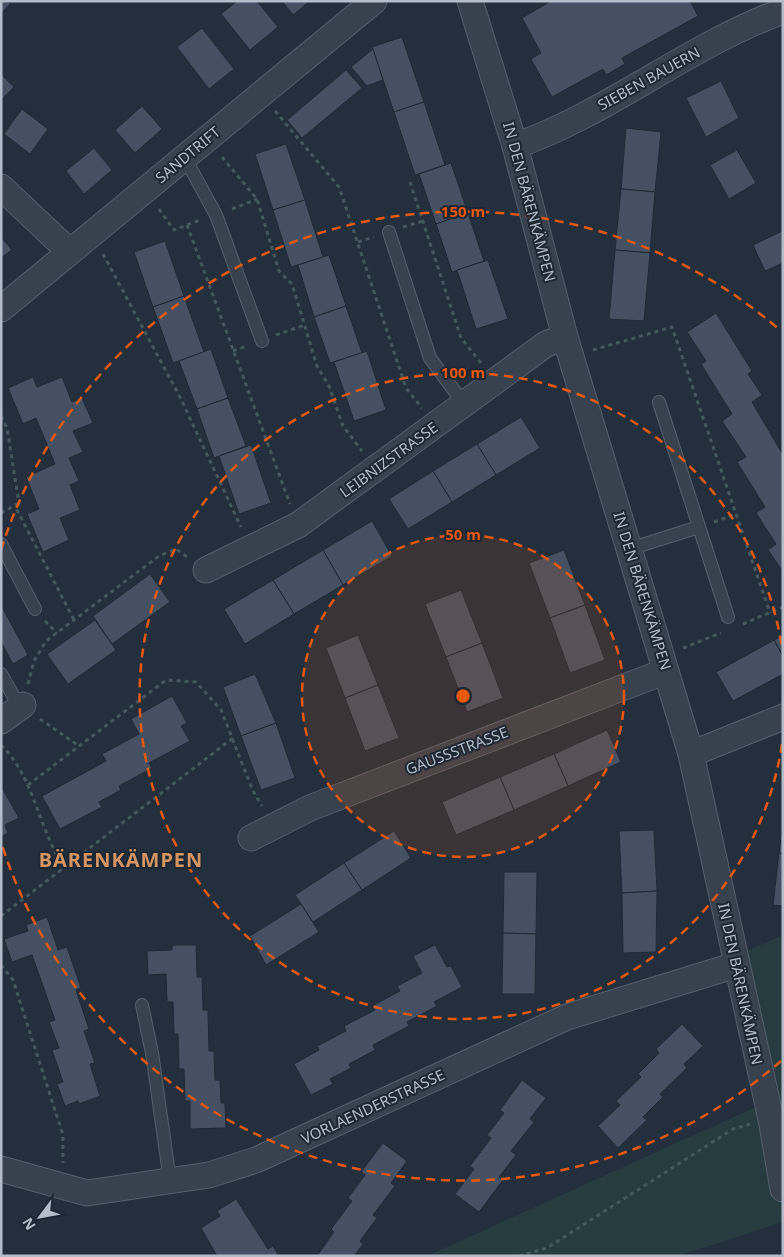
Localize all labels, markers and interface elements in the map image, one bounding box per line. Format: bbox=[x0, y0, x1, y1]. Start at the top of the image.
street label: SIEBEN BAUERN bbox=[594, 42, 703, 115]
street label: IN DEN BÄRENKÄMPEN bbox=[499, 120, 561, 284]
street label: SANDTRIFT bbox=[151, 121, 224, 187]
text: 150 m bbox=[441, 201, 485, 221]
text: 100 m bbox=[441, 362, 485, 382]
street label: LEIBNIZSTRASSE bbox=[335, 417, 441, 501]
street label: IN DEN BÄRENKÄMPEN bbox=[609, 509, 677, 672]
text: 50 m bbox=[445, 524, 481, 544]
centre of rings bbox=[454, 687, 472, 705]
street label: GAUSSSTRASSE bbox=[403, 721, 511, 779]
district label: BÄRENKÄMPEN bbox=[39, 846, 203, 873]
street label: IN DEN BÄRENKÄMPEN bbox=[714, 901, 768, 1066]
street label: VORLAENDERSTRASSE bbox=[298, 1064, 448, 1148]
north arrow bbox=[15, 1192, 65, 1242]
text: N bbox=[17, 1214, 40, 1234]

